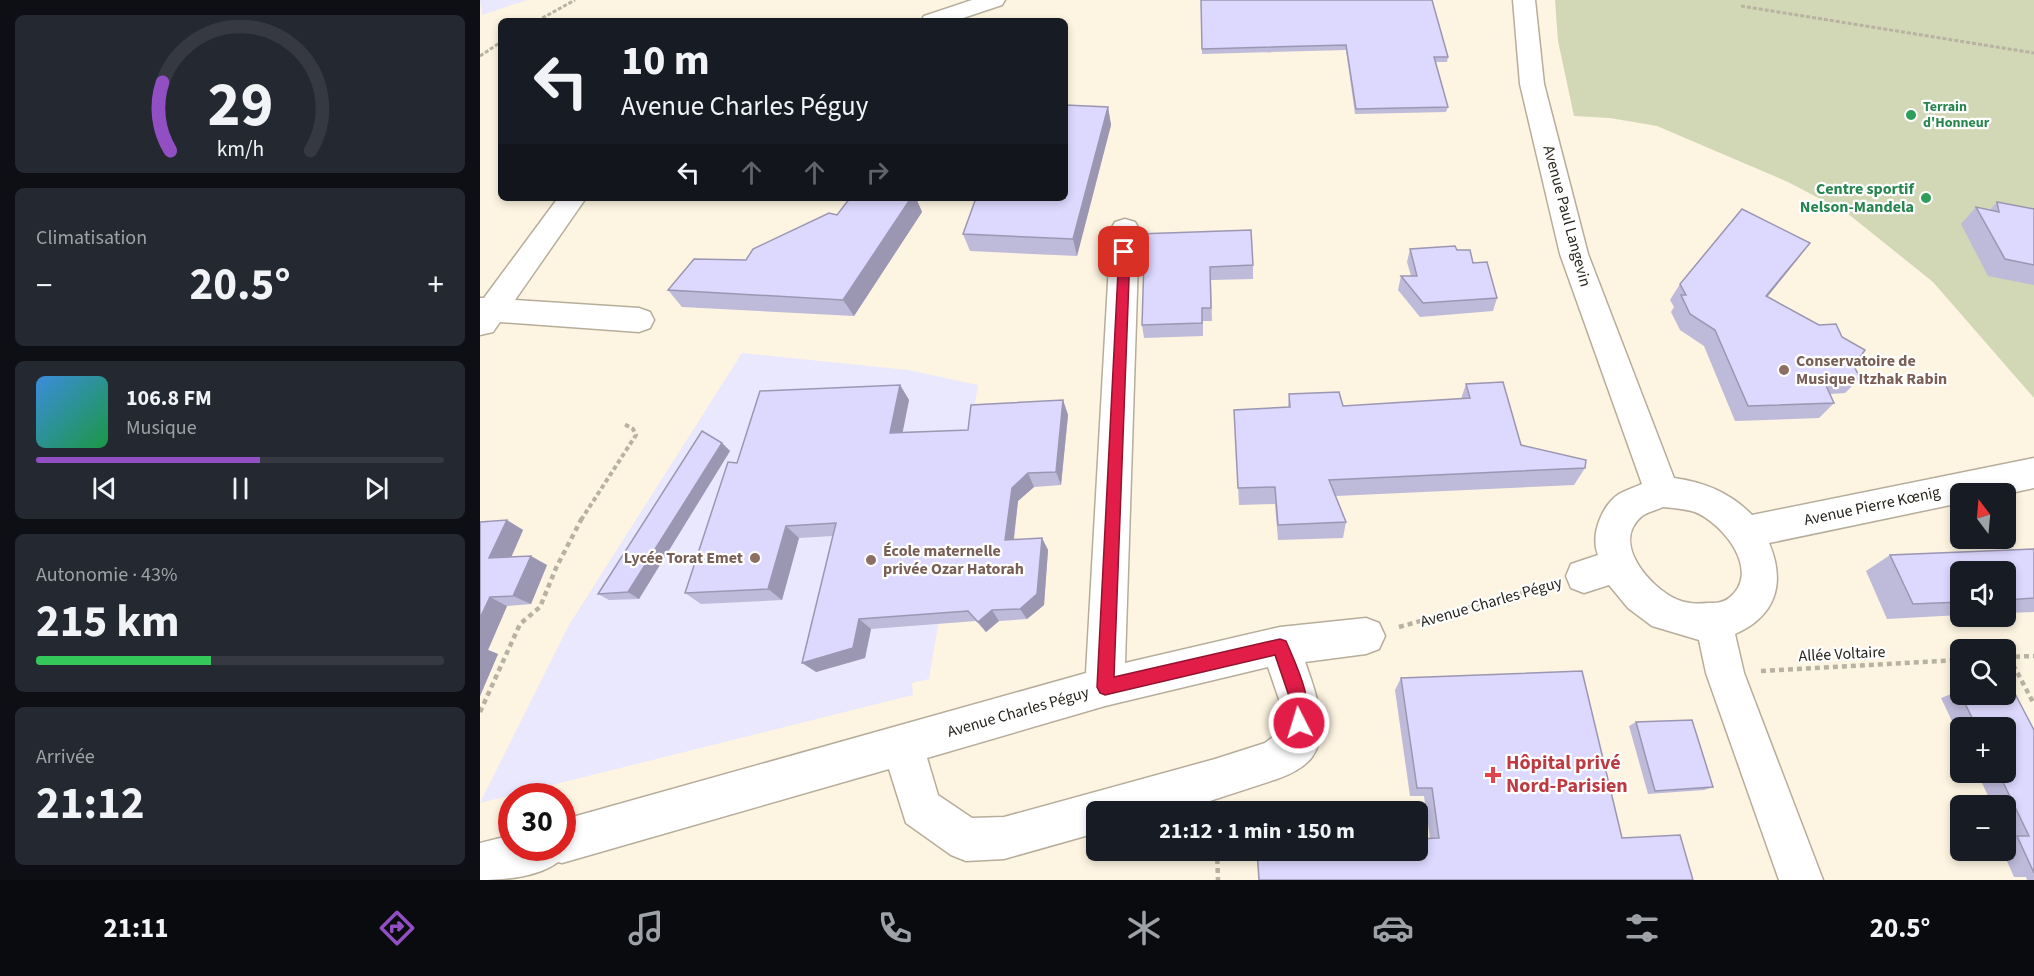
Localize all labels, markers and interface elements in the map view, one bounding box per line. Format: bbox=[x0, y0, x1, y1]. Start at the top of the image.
text: 10 m bbox=[621, 31, 710, 91]
icon: left bbox=[522, 42, 600, 120]
text: 29 bbox=[207, 61, 273, 150]
text: Avenue Charles Péguy bbox=[621, 87, 868, 126]
place label: Terrain d'Honneur bbox=[1923, 97, 1990, 133]
marker: Terrain d'Honneur bbox=[1904, 108, 1918, 122]
text: km/h bbox=[216, 134, 264, 165]
street label: Avenue Paul Langevin bbox=[1538, 143, 1596, 289]
icon: left bbox=[672, 156, 705, 189]
icon: ahead bbox=[735, 156, 768, 189]
icon: ahead bbox=[798, 156, 831, 189]
icon: right bbox=[861, 156, 894, 189]
place label: Centre sportif Nelson-Mandela bbox=[1800, 178, 1915, 218]
marker: Centre sportif Nelson-Mandela bbox=[1919, 191, 1933, 205]
text: Climatisation bbox=[36, 224, 147, 252]
pin bbox=[1098, 226, 1149, 277]
icon: arrive bbox=[1107, 235, 1140, 268]
text: 20.5° bbox=[189, 253, 291, 317]
text: − bbox=[36, 262, 52, 309]
text: + bbox=[428, 262, 444, 309]
place label: Conservatoire de Musique Itzhak Rabin bbox=[1796, 350, 1947, 390]
marker: Conservatoire de Musique Itzhak Rabin bbox=[1777, 363, 1791, 377]
text: 106.8 FM bbox=[126, 382, 212, 414]
text: Musique bbox=[126, 414, 197, 442]
icon: previous bbox=[88, 472, 121, 505]
icon: pause bbox=[224, 472, 257, 505]
icon: next bbox=[360, 472, 393, 505]
street label: Avenue Pierre Kœnig bbox=[1802, 481, 1942, 531]
north arrow bbox=[1950, 483, 2016, 549]
map controls bbox=[1950, 483, 2016, 861]
place label: École maternelle privée Ozar Hatorah bbox=[883, 540, 1024, 580]
place label: Lycée Torat Emet bbox=[624, 547, 743, 569]
marker: Lycée Torat Emet bbox=[748, 551, 762, 565]
marker: École maternelle privée Ozar Hatorah bbox=[864, 553, 878, 567]
text: Autonomie · 43% bbox=[36, 561, 177, 589]
button: sound bbox=[1950, 561, 2016, 627]
street label: Avenue Charles Péguy bbox=[1418, 571, 1565, 633]
text: 215 km bbox=[36, 590, 180, 654]
button: search bbox=[1950, 639, 2016, 705]
street label: Allée Voltaire bbox=[1798, 641, 1886, 667]
street label: Avenue Charles Péguy bbox=[945, 681, 1092, 743]
position arrow bbox=[1267, 691, 1331, 755]
button: + bbox=[1950, 717, 2016, 783]
text: Arrivée bbox=[36, 743, 95, 771]
place label: Hôpital privé Nord-Parisien bbox=[1506, 749, 1628, 800]
marker: Hôpital privé Nord-Parisien bbox=[1484, 766, 1502, 784]
text: 21:12 bbox=[36, 772, 145, 836]
speed limit sign: 30 bbox=[498, 783, 576, 861]
button: − bbox=[1950, 795, 2016, 861]
text: 21:12 · 1 min · 150 m bbox=[1159, 815, 1355, 847]
icon: directions bbox=[376, 907, 418, 949]
icon: music bbox=[625, 907, 667, 949]
icon: phone bbox=[874, 907, 916, 949]
icon: climate bbox=[1123, 907, 1165, 949]
icon: car bbox=[1372, 907, 1414, 949]
icon: filters bbox=[1621, 907, 1663, 949]
text: 21:11 bbox=[104, 909, 169, 948]
text: 20.5° bbox=[1870, 909, 1930, 948]

